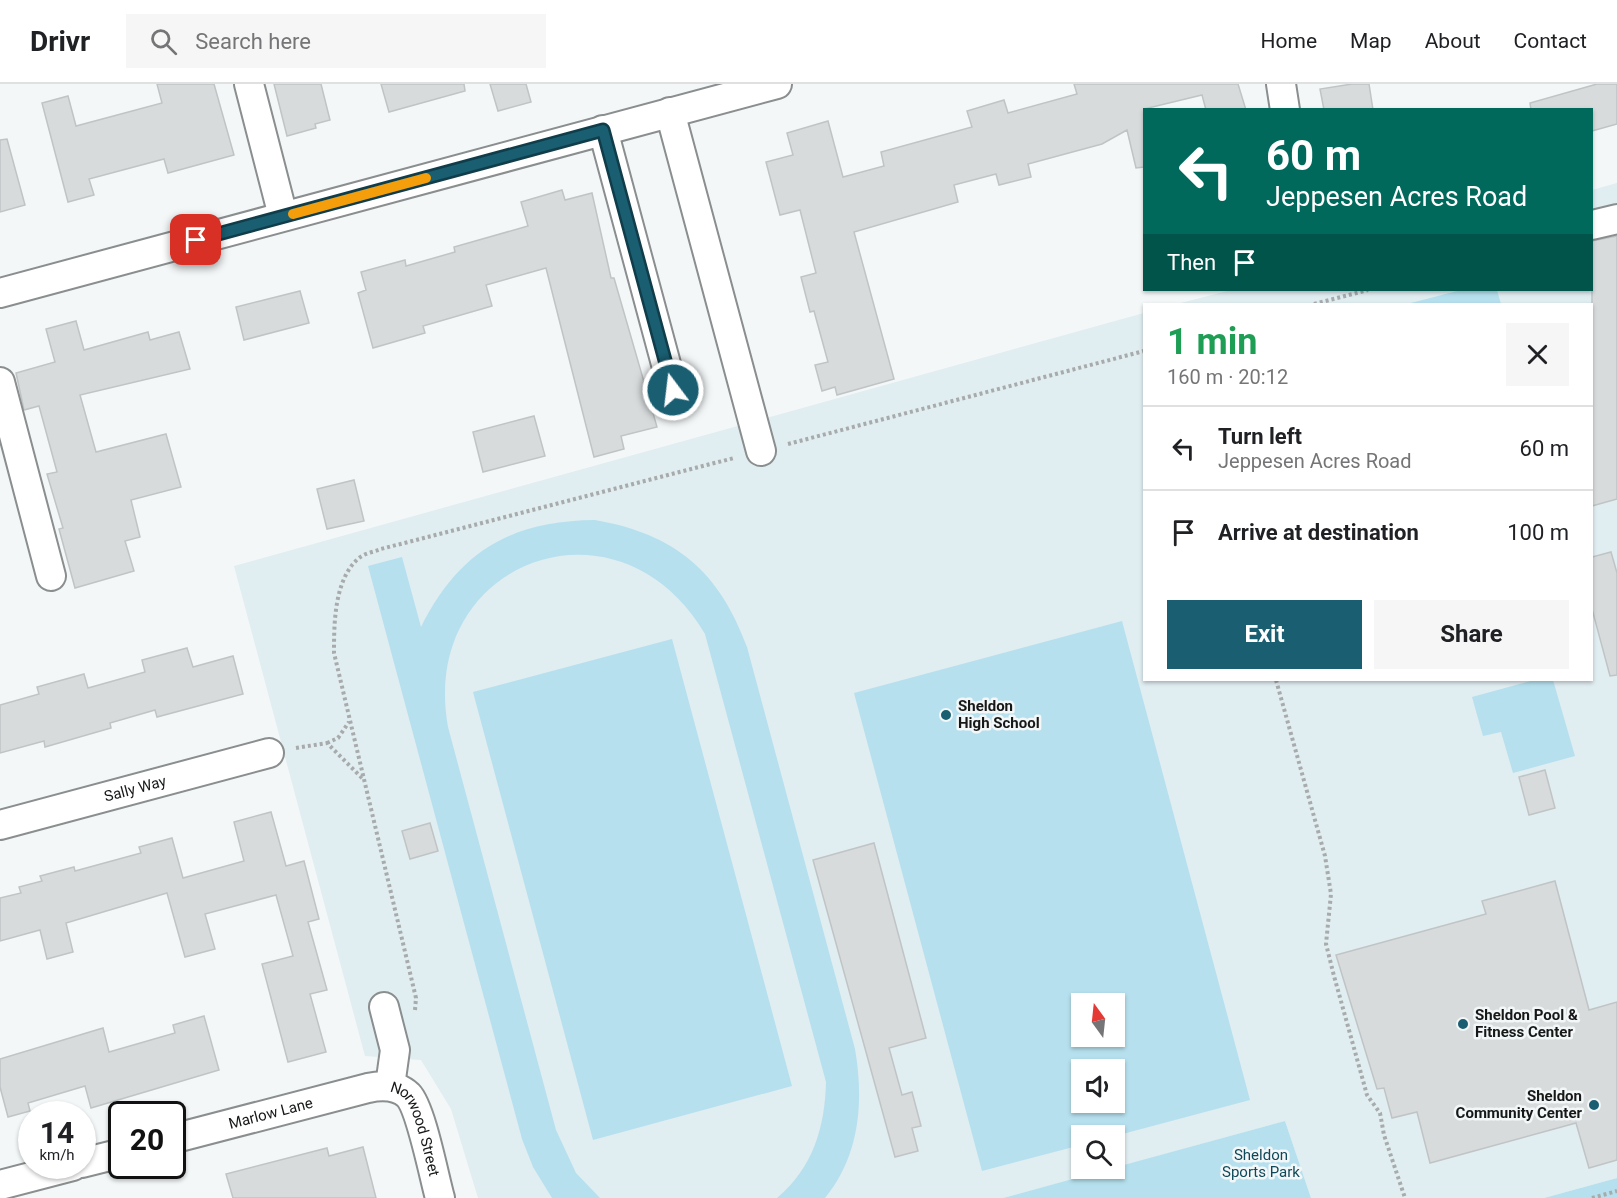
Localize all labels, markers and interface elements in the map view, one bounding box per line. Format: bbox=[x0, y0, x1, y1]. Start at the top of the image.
search box bbox=[126, 14, 546, 68]
text: Drivr bbox=[30, 25, 90, 58]
icon: search bbox=[147, 25, 180, 58]
text: Search here bbox=[195, 29, 311, 54]
text: Home bbox=[1261, 29, 1317, 53]
text: Map bbox=[1350, 29, 1392, 53]
text: About bbox=[1425, 29, 1481, 53]
text: Contact bbox=[1514, 29, 1587, 53]
text: 60 m bbox=[1266, 131, 1361, 180]
icon: left bbox=[1167, 132, 1245, 210]
text: Jeppesen Acres Road bbox=[1266, 181, 1527, 213]
pin bbox=[170, 214, 221, 265]
icon: arrive bbox=[179, 223, 212, 256]
icon: arrive bbox=[1228, 246, 1261, 279]
text: Then bbox=[1167, 250, 1216, 275]
text: 1 min bbox=[1167, 321, 1258, 363]
button: close bbox=[1506, 323, 1569, 386]
position arrow bbox=[641, 358, 705, 422]
text: 160 m · 20:12 bbox=[1167, 365, 1288, 389]
text: Turn left bbox=[1218, 424, 1302, 449]
icon: left bbox=[1167, 432, 1200, 465]
text: 60 m bbox=[1520, 436, 1569, 461]
text: Jeppesen Acres Road bbox=[1218, 449, 1412, 473]
icon: arrive bbox=[1167, 516, 1200, 549]
text: Arrive at destination bbox=[1218, 520, 1419, 545]
text: 100 m bbox=[1507, 520, 1569, 545]
button: Exit bbox=[1167, 600, 1362, 669]
button: Share bbox=[1374, 600, 1569, 669]
place label: Sheldon High School bbox=[958, 697, 1040, 732]
marker: Sheldon High School bbox=[939, 708, 953, 722]
street label: Sally Way bbox=[102, 772, 168, 806]
north arrow bbox=[1071, 993, 1125, 1047]
map controls bbox=[1071, 993, 1125, 1179]
place label: Sheldon Pool & Fitness Center bbox=[1475, 1006, 1578, 1041]
marker: Sheldon Pool & Fitness Center bbox=[1456, 1017, 1470, 1031]
button: sound bbox=[1071, 1059, 1125, 1113]
street label: Norwood Street bbox=[388, 1078, 443, 1178]
place label: Sheldon Community Center bbox=[1456, 1087, 1582, 1122]
street label: Marlow Lane bbox=[227, 1094, 315, 1133]
marker: Sheldon Community Center bbox=[1587, 1098, 1601, 1112]
speed limit sign: 20 bbox=[108, 1101, 186, 1179]
text: 14 bbox=[40, 1115, 74, 1150]
button: search bbox=[1071, 1125, 1125, 1179]
text: km/h bbox=[39, 1146, 75, 1164]
park label: Sheldon Sports Park bbox=[1222, 1146, 1300, 1181]

